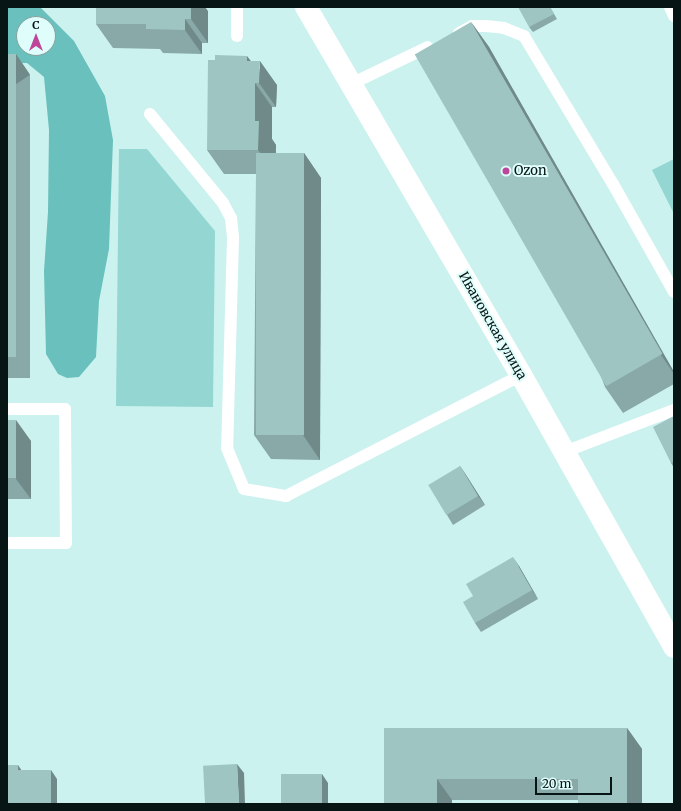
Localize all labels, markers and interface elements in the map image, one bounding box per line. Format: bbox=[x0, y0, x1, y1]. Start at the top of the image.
north arrow bbox=[16, 16, 56, 56]
text: С bbox=[32, 18, 40, 32]
place label: Ozon bbox=[514, 163, 547, 179]
marker: Ozon bbox=[501, 166, 511, 176]
street label: Ивановская улица bbox=[455, 269, 529, 383]
scale bar bbox=[537, 769, 614, 795]
text: 20 m bbox=[542, 776, 571, 791]

